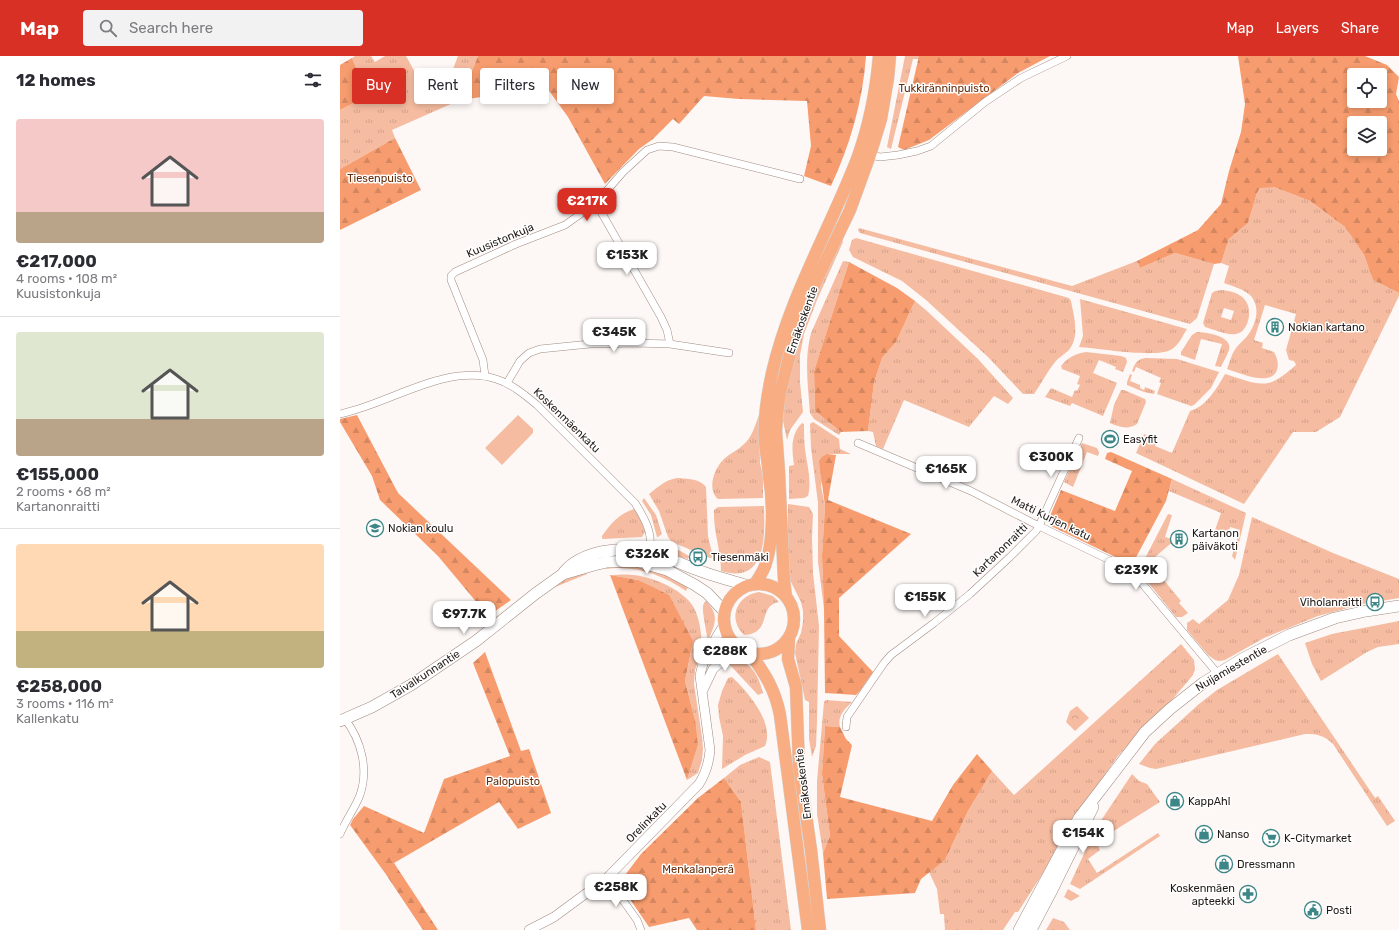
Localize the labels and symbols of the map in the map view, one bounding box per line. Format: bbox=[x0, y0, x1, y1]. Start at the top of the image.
park label: Tukkiränninpuisto bbox=[898, 82, 990, 95]
park label: Tiesenpuisto bbox=[347, 172, 413, 185]
pin: €217K bbox=[559, 188, 615, 222]
street label: Kuusistonkuja bbox=[465, 220, 536, 261]
pin: €153K bbox=[599, 242, 655, 276]
street label: Emäkoskentie bbox=[784, 285, 821, 356]
building icon: Nokian kartano bbox=[1265, 317, 1285, 337]
pin: €345K bbox=[586, 319, 642, 353]
place label: Nokian kartano bbox=[1288, 321, 1365, 334]
street label: Koskenmäenkatu bbox=[531, 385, 603, 455]
sports icon: Easyfit bbox=[1100, 429, 1120, 449]
place label: Easyfit bbox=[1123, 433, 1158, 446]
pin: €300K bbox=[1023, 444, 1079, 478]
pin: €165K bbox=[918, 456, 974, 490]
street label: Matti Kurjen katu bbox=[1009, 494, 1093, 543]
school or university icon: Nokian koulu bbox=[365, 518, 385, 538]
street label: Kartanonraitti bbox=[970, 521, 1030, 580]
place label: Nokian koulu bbox=[388, 522, 453, 535]
place label: Kartanon päiväkoti bbox=[1192, 527, 1239, 553]
building icon: Kartanon päiväkoti bbox=[1169, 529, 1189, 549]
pin: €326K bbox=[619, 541, 675, 575]
bus stop icon: Tiesenmäki bbox=[688, 547, 708, 567]
place label: Tiesenmäki bbox=[711, 551, 769, 564]
pin: €239K bbox=[1108, 557, 1164, 591]
pin: €155K bbox=[897, 584, 953, 618]
bus stop icon: Viholanraitti bbox=[1365, 592, 1385, 612]
place label: Viholanraitti bbox=[1300, 596, 1362, 609]
pin: €97.7K bbox=[431, 601, 497, 635]
pin: €288K bbox=[697, 638, 753, 672]
street label: Nuijamiestentie bbox=[1193, 643, 1269, 694]
street label: Taivalkunnantie bbox=[388, 647, 462, 702]
street label: Emäkoskentie bbox=[793, 748, 814, 820]
park label: Palopuisto bbox=[486, 775, 540, 788]
shop icon: KappAhl bbox=[1165, 791, 1185, 811]
place label: KappAhl bbox=[1188, 795, 1230, 808]
street label: Orelinkatu bbox=[623, 799, 669, 845]
pin: €154K bbox=[1055, 820, 1111, 854]
shop icon: Nanso bbox=[1194, 824, 1214, 844]
place label: Nanso bbox=[1217, 828, 1249, 841]
supermarket icon: K-Citymarket bbox=[1261, 828, 1281, 848]
place label: K-Citymarket bbox=[1284, 832, 1352, 845]
shop icon: Dressmann bbox=[1214, 854, 1234, 874]
place label: Dressmann bbox=[1237, 858, 1295, 871]
park label: Menkalanperä bbox=[662, 863, 734, 876]
pin: €258K bbox=[588, 874, 644, 908]
place label: Koskenmäen apteekki bbox=[1170, 882, 1235, 908]
pharmacy icon: Koskenmäen apteekki bbox=[1238, 884, 1258, 904]
public building icon: Posti bbox=[1303, 900, 1323, 920]
place label: Posti bbox=[1326, 904, 1352, 917]

